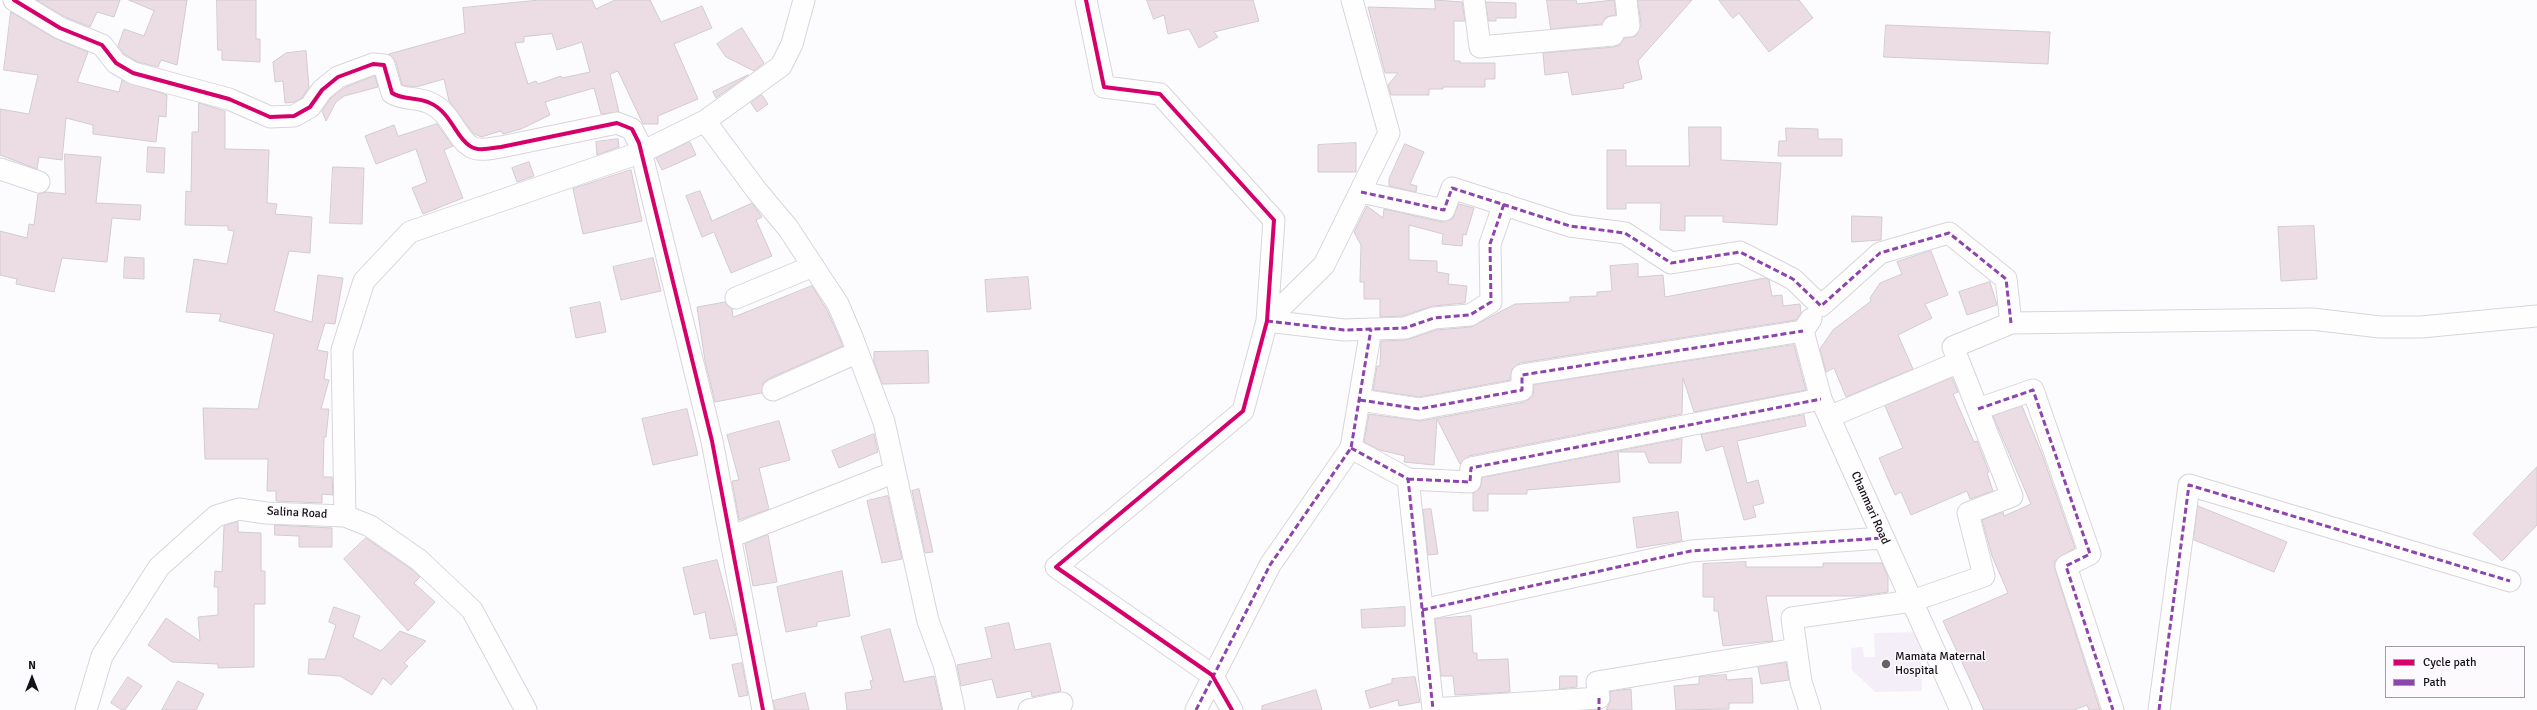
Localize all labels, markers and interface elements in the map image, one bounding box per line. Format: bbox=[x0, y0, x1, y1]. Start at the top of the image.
street label: Chanmari Road bbox=[1848, 469, 1892, 547]
street label: Salina Road bbox=[266, 504, 328, 522]
legend bbox=[2385, 646, 2525, 698]
place label: Mamata Maternal Hospital bbox=[1895, 650, 1986, 678]
text: Cycle path bbox=[2423, 655, 2476, 670]
north arrow bbox=[12, 658, 52, 698]
marker: Mamata Maternal Hospital bbox=[1880, 658, 1892, 670]
text: N bbox=[28, 659, 36, 672]
text: Path bbox=[2423, 675, 2446, 690]

